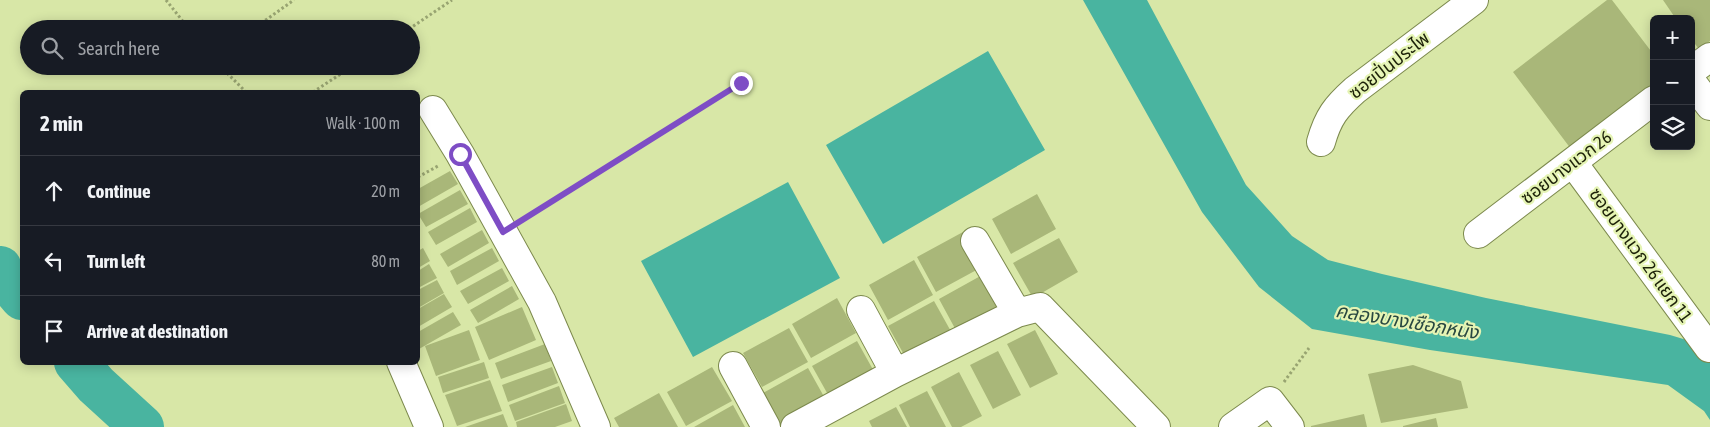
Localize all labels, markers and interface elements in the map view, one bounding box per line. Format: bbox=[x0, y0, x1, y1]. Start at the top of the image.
map controls bbox=[1650, 15, 1695, 150]
button: + bbox=[1650, 15, 1695, 60]
search box bbox=[20, 20, 420, 75]
street label: ซอยปิ่นประไพ bbox=[1344, 26, 1433, 103]
icon: search bbox=[38, 34, 66, 62]
text: Search here bbox=[78, 37, 160, 59]
button: − bbox=[1650, 60, 1695, 105]
route end bbox=[730, 72, 753, 95]
button: layers bbox=[1650, 105, 1695, 150]
text: 2 min bbox=[40, 111, 83, 135]
text: Walk · 100 m bbox=[326, 114, 400, 132]
street label: ซอยบางแวก 26 bbox=[1517, 126, 1615, 208]
route start bbox=[449, 143, 472, 166]
icon: ahead bbox=[40, 177, 68, 205]
text: Continue bbox=[87, 180, 151, 202]
text: 20 m bbox=[371, 182, 400, 200]
street label: ซอยบางแวก 26 แยก 11 bbox=[1585, 184, 1697, 326]
icon: left bbox=[40, 247, 68, 275]
text: Turn left bbox=[87, 250, 145, 272]
text: 80 m bbox=[371, 252, 400, 270]
water label: คลองบางเชือกหนัง bbox=[1334, 299, 1481, 343]
icon: arrive bbox=[40, 317, 68, 345]
text: Arrive at destination bbox=[87, 320, 228, 342]

